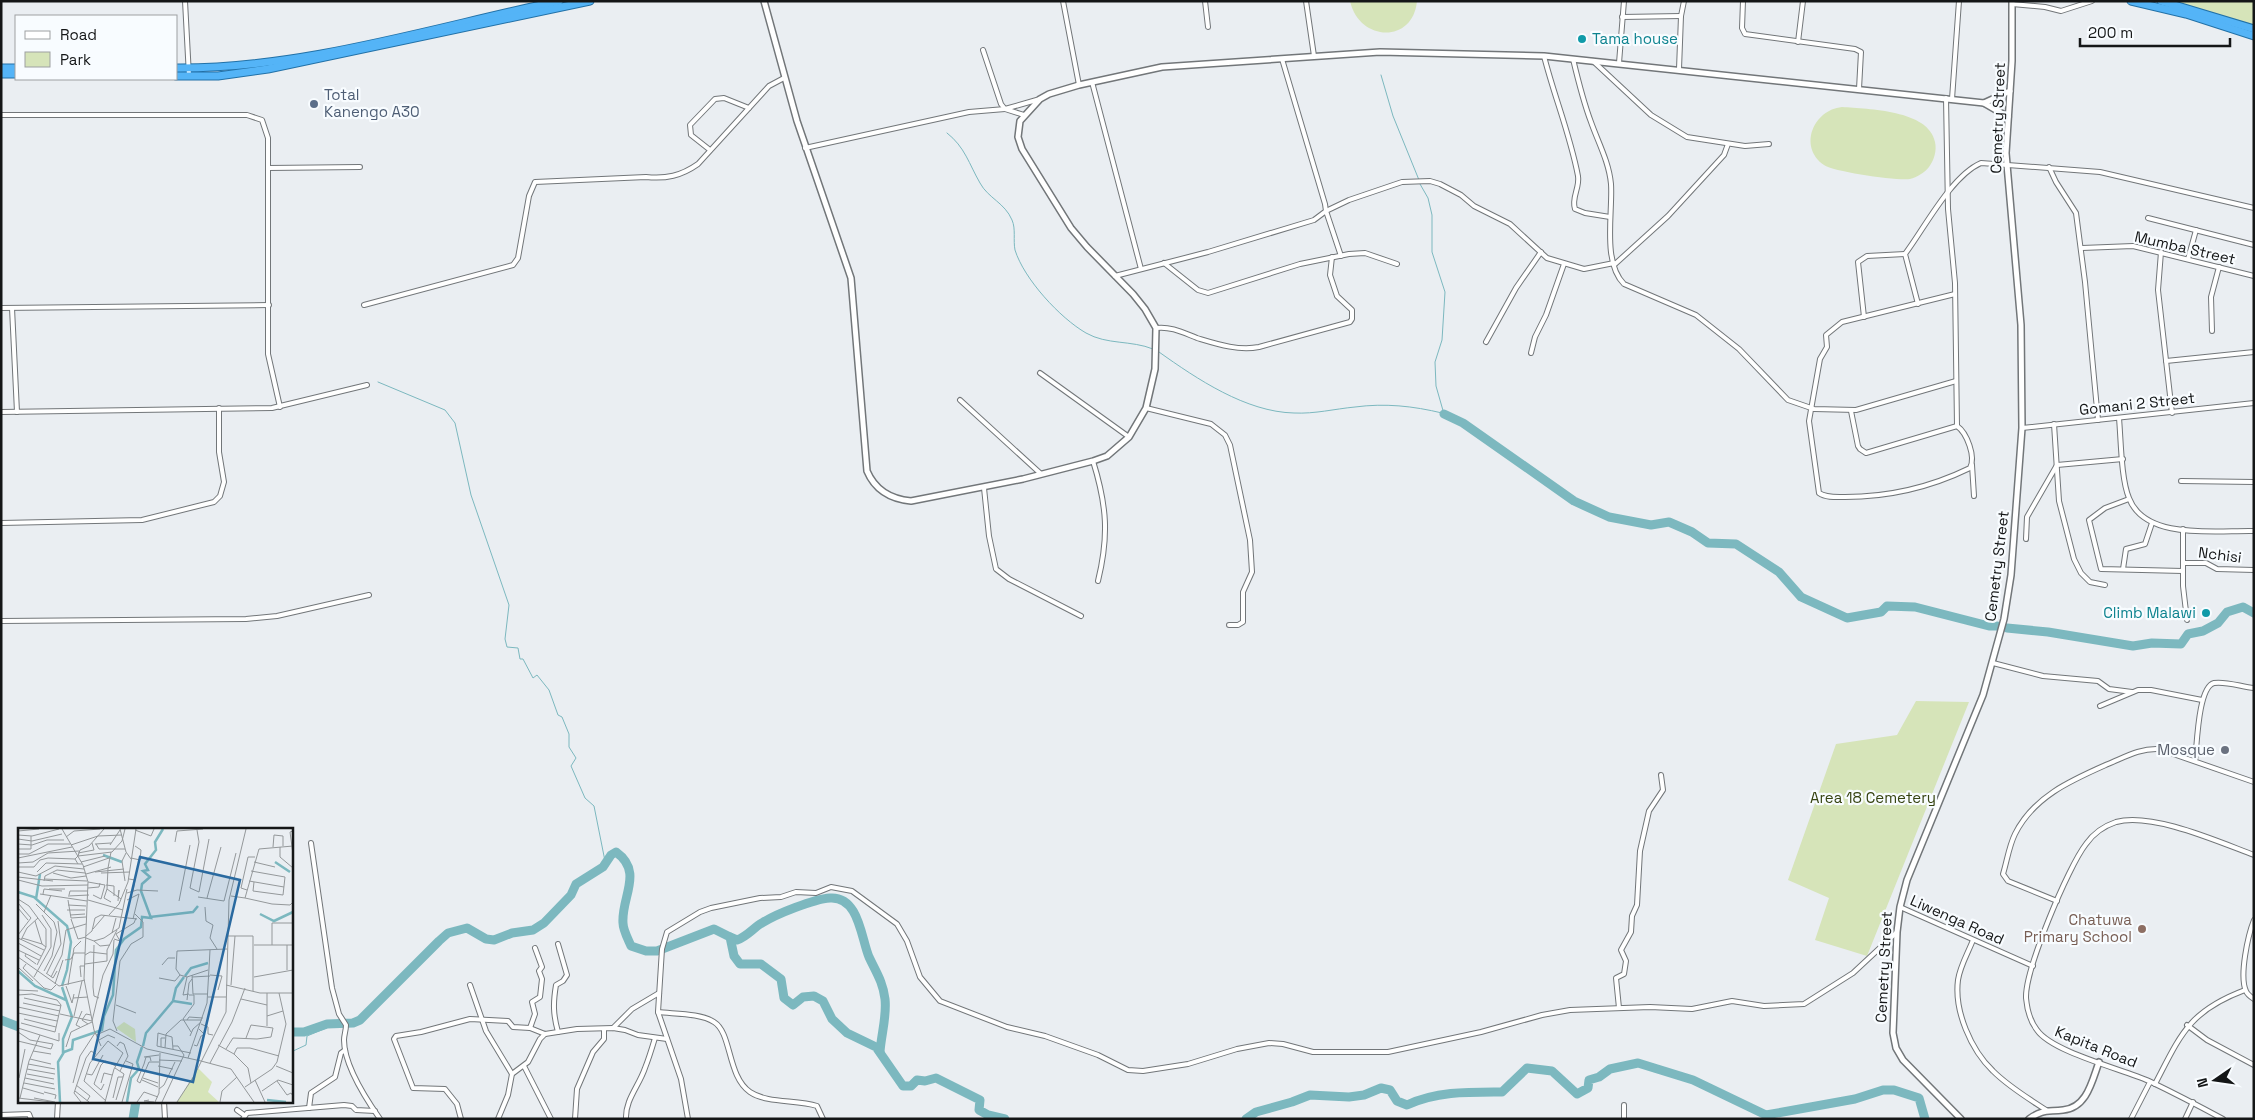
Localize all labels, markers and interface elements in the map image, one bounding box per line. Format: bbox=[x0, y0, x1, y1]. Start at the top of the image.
legend bbox=[15, 15, 178, 80]
scale bar bbox=[2080, 15, 2230, 47]
text: 200 m bbox=[2088, 23, 2133, 42]
text: Road bbox=[60, 25, 97, 44]
place label: Tama house bbox=[1592, 29, 1678, 48]
marker: Tama house bbox=[1576, 33, 1588, 45]
text: Park bbox=[60, 50, 91, 69]
street label: Cemetry Street bbox=[1986, 62, 2009, 174]
place label: Total Kanengo A30 bbox=[324, 85, 420, 121]
marker: Total Kanengo A30 bbox=[308, 98, 320, 110]
street label: Mumba Street bbox=[2133, 227, 2238, 268]
street label: Gomani 2 Street bbox=[2078, 388, 2196, 419]
street label: Cemetry Street bbox=[1980, 509, 2013, 622]
street label: Nchisi bbox=[2197, 542, 2243, 567]
place label: Climb Malawi bbox=[2103, 603, 2196, 622]
marker: Climb Malawi bbox=[2200, 607, 2212, 619]
place label: Mosque bbox=[2157, 740, 2215, 759]
marker: Mosque bbox=[2219, 744, 2231, 756]
park label: Area 18 Cemetery bbox=[1810, 788, 1936, 807]
inset map bbox=[18, 828, 292, 1102]
street label: Liwenga Road bbox=[1907, 890, 2007, 949]
place label: Chatuwa Primary School bbox=[2024, 910, 2132, 946]
street label: Cemetry Street bbox=[1871, 911, 1896, 1023]
marker: Chatuwa Primary School bbox=[2136, 923, 2148, 935]
street label: Kapita Road bbox=[2052, 1021, 2140, 1072]
north arrow bbox=[2190, 1055, 2240, 1105]
text: N bbox=[2193, 1076, 2212, 1090]

